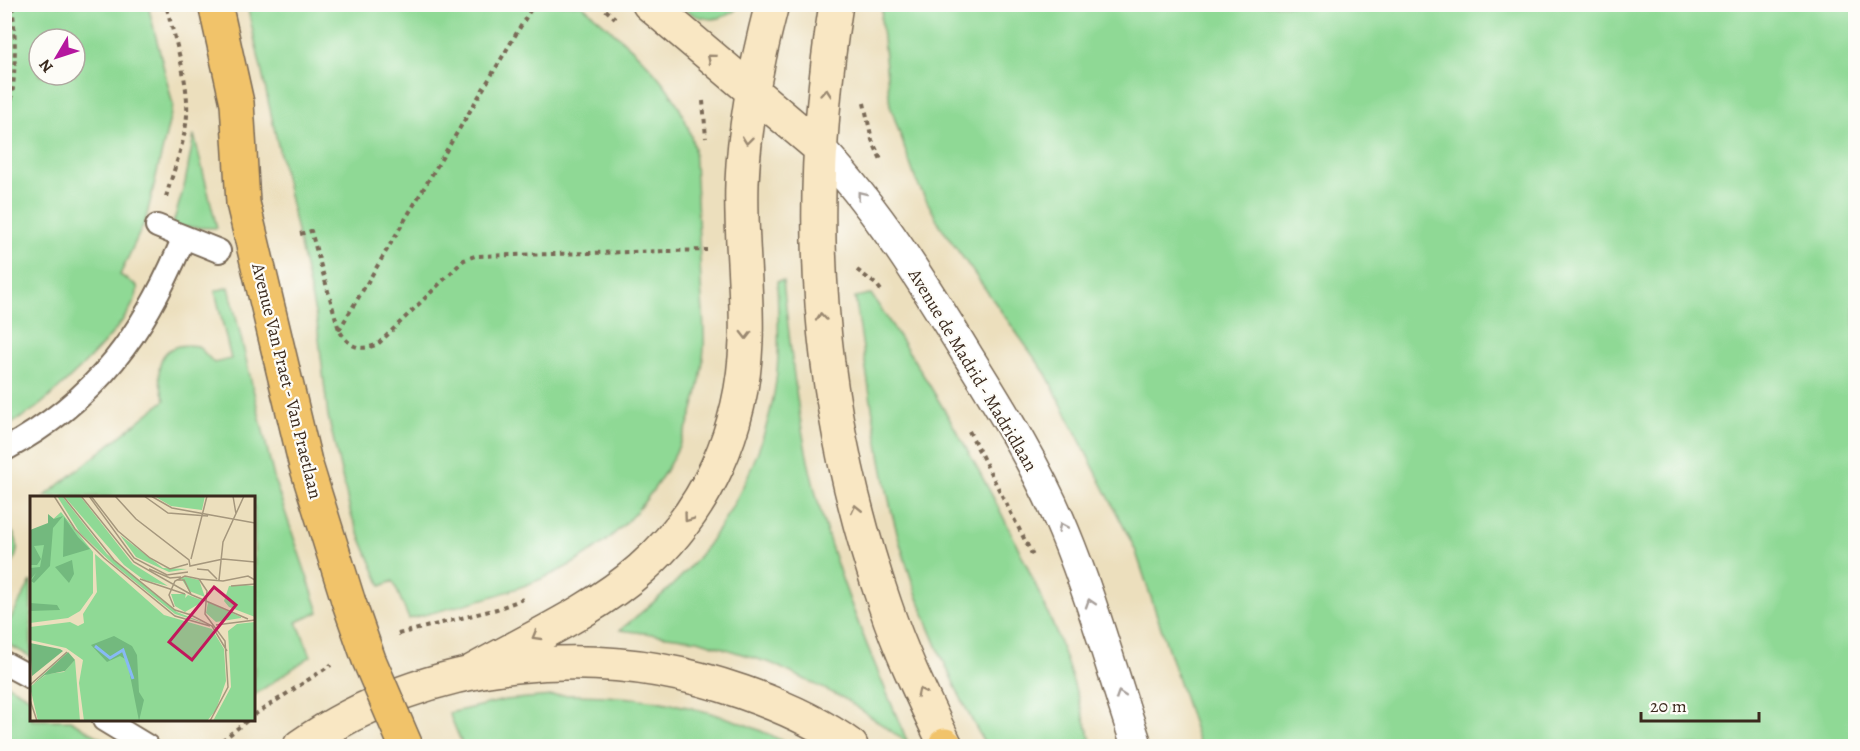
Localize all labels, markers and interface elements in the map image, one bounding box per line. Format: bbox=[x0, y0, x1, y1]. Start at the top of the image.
north arrow bbox=[27, 27, 87, 87]
text: N bbox=[34, 54, 58, 77]
one-way arrow bbox=[707, 54, 718, 65]
one-way arrow bbox=[819, 88, 832, 97]
one-way arrow bbox=[741, 136, 753, 145]
one-way arrow bbox=[858, 191, 869, 202]
street label: Avenue Van Praet - Van Praetlaan bbox=[246, 260, 328, 501]
street label: Avenue de Madrid - Madridlaan bbox=[902, 263, 1043, 476]
one-way arrow bbox=[815, 312, 828, 321]
one-way arrow bbox=[739, 331, 752, 340]
inset map bbox=[30, 496, 255, 721]
one-way arrow bbox=[850, 504, 863, 514]
one-way arrow bbox=[684, 511, 695, 522]
one-way arrow bbox=[1057, 522, 1069, 533]
one-way arrow bbox=[1084, 598, 1097, 609]
one-way arrow bbox=[531, 628, 542, 640]
scale bar bbox=[1641, 685, 1760, 723]
one-way arrow bbox=[916, 688, 928, 699]
one-way arrow bbox=[1114, 690, 1127, 701]
text: 20 m bbox=[1650, 694, 1687, 718]

